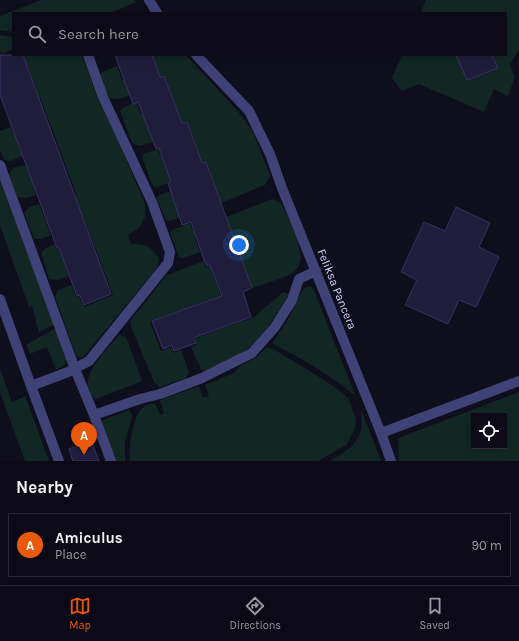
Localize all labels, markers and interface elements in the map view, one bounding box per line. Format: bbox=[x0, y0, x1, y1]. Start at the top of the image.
search box bbox=[12, 12, 507, 56]
icon: search bbox=[26, 23, 48, 45]
text: Search here bbox=[58, 25, 139, 43]
your location bbox=[229, 235, 249, 255]
street label: Feliksa Pancera bbox=[315, 247, 359, 331]
map controls bbox=[471, 413, 507, 449]
button: locate bbox=[471, 413, 507, 449]
pin: A bbox=[71, 422, 97, 455]
text: Nearby bbox=[16, 477, 73, 497]
text: Amiculus bbox=[55, 529, 123, 547]
text: A bbox=[26, 538, 34, 553]
text: 90 m bbox=[471, 538, 502, 553]
text: Place bbox=[55, 547, 86, 562]
tab: Map bbox=[69, 595, 91, 632]
tab: Directions bbox=[229, 595, 281, 632]
tab: Saved bbox=[419, 595, 450, 632]

